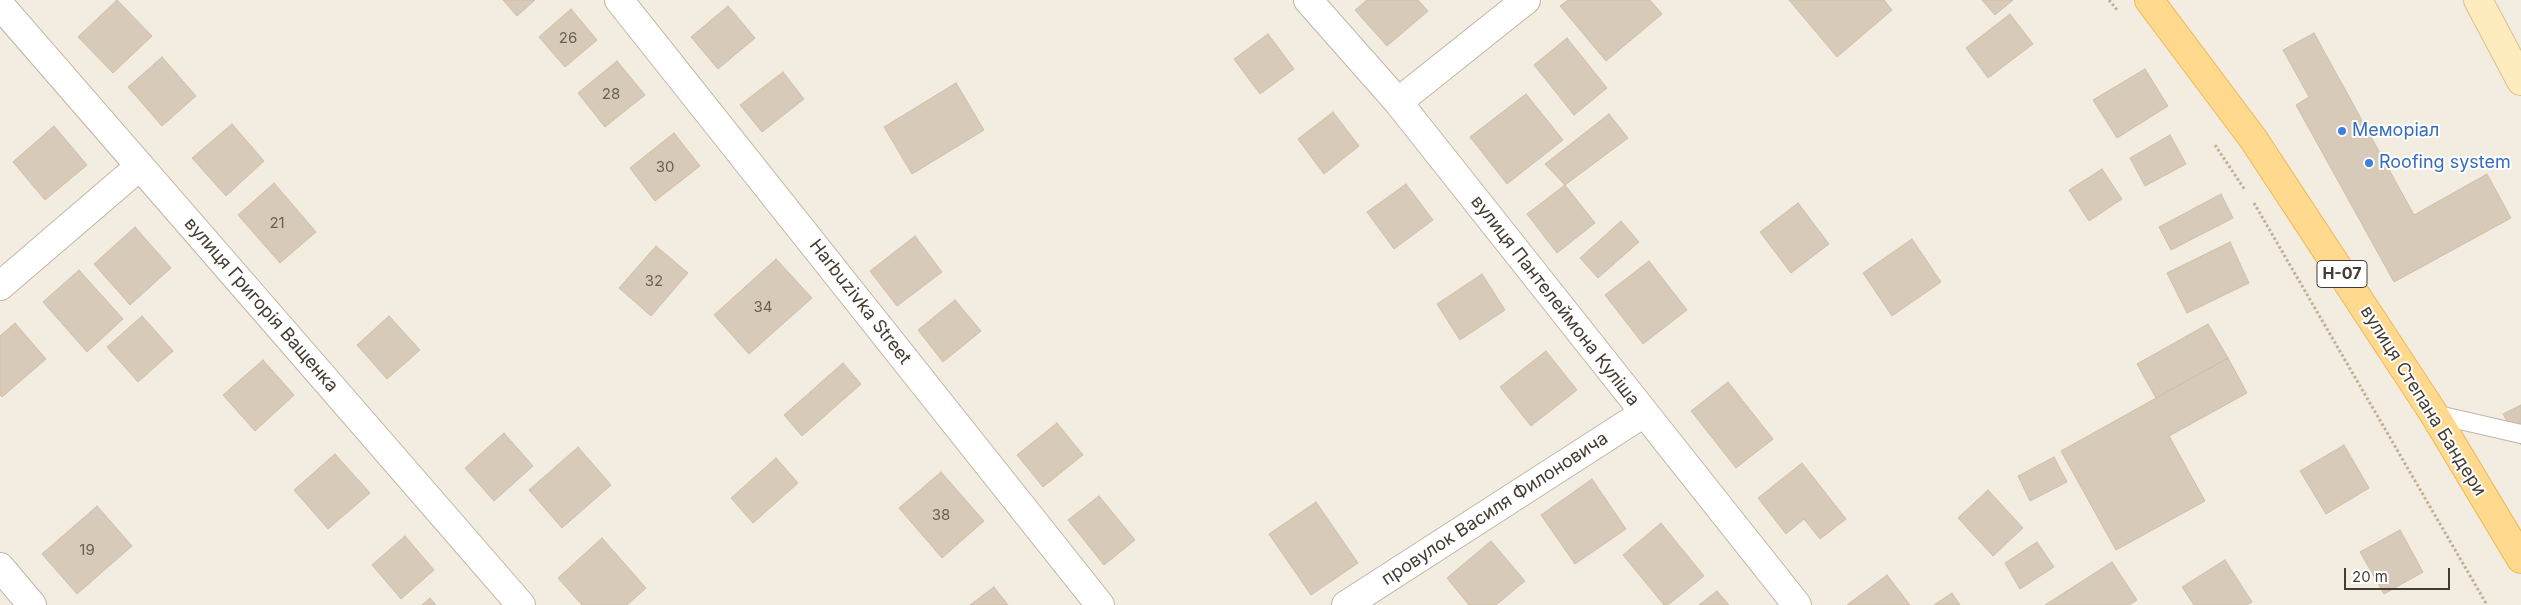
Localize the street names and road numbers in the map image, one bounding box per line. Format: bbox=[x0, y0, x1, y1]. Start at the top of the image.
street label: вулиця Пантелеймона Куліша bbox=[1466, 191, 1644, 411]
street label: вулиця Григорія Ващенка bbox=[179, 213, 343, 397]
street label: Harbuzivka Street bbox=[805, 235, 915, 369]
road number: Н-07 bbox=[2317, 260, 2367, 288]
street label: вулиця Степана Бандери bbox=[2355, 302, 2491, 500]
street label: провулок Василя Филоновича bbox=[1378, 428, 1612, 590]

